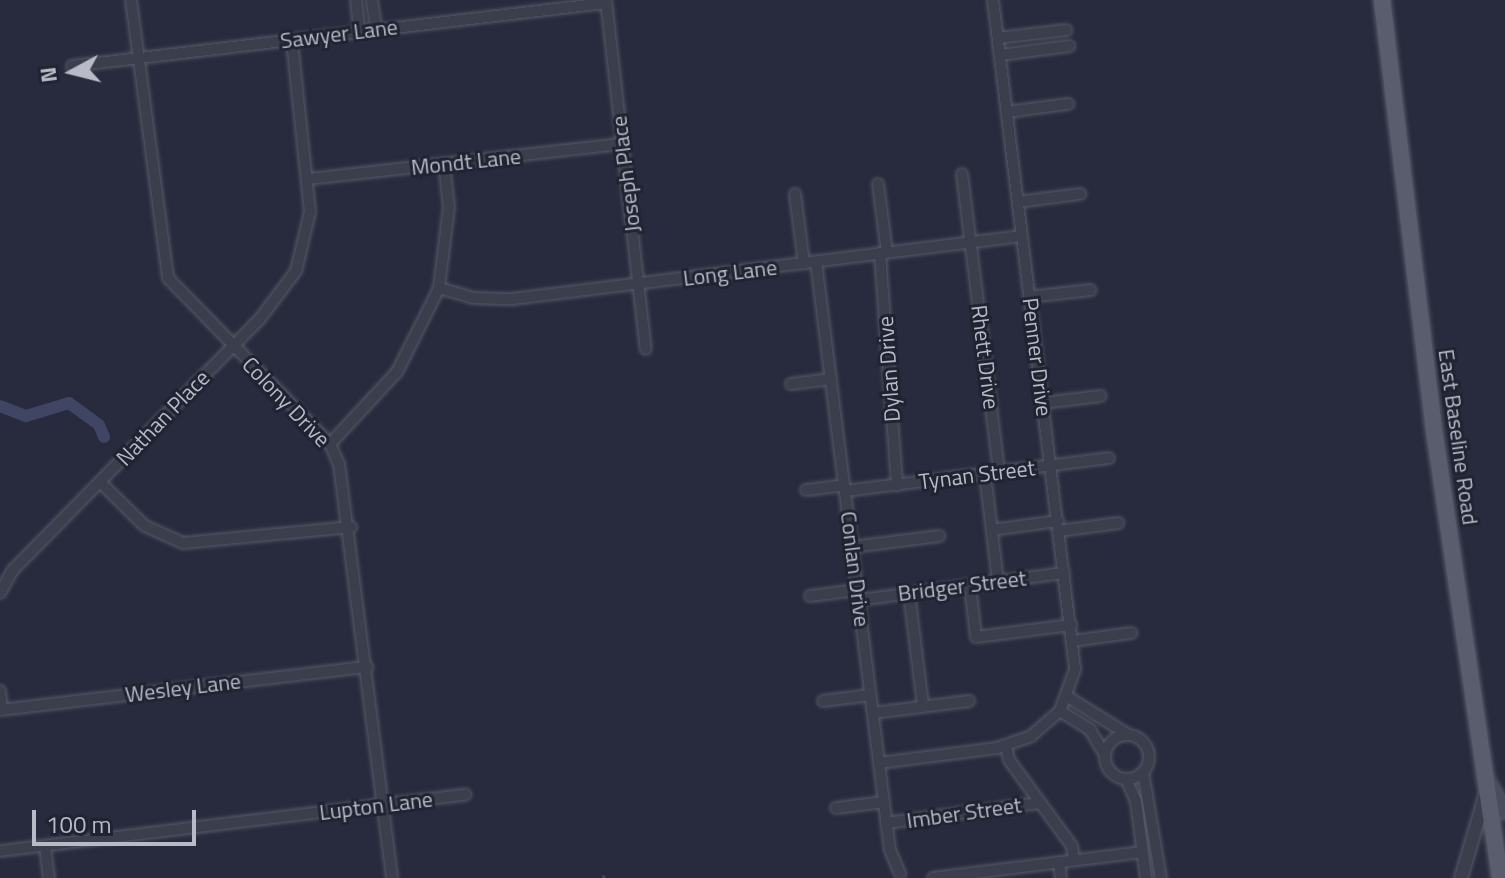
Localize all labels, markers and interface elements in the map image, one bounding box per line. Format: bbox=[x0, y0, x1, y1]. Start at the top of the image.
street label: Sawyer Lane bbox=[279, 14, 399, 54]
north arrow bbox=[32, 32, 112, 112]
text: N bbox=[30, 65, 66, 85]
street label: Joseph Place bbox=[606, 114, 646, 234]
street label: Mondt Lane bbox=[410, 143, 522, 181]
street label: Long Lane bbox=[681, 254, 779, 292]
street label: Penner Drive bbox=[1017, 296, 1057, 418]
street label: Rhett Drive bbox=[966, 303, 1004, 411]
street label: Dylan Drive bbox=[872, 315, 906, 423]
street label: East Baseline Road bbox=[1433, 347, 1483, 527]
street label: Colony Drive bbox=[236, 351, 336, 453]
street label: Nathan Place bbox=[111, 365, 215, 471]
street label: Tynan Street bbox=[917, 455, 1037, 495]
street label: Conlan Drive bbox=[835, 510, 875, 628]
street label: Bridger Street bbox=[896, 565, 1028, 607]
street label: Wesley Lane bbox=[124, 668, 242, 708]
street label: Lupton Lane bbox=[318, 786, 434, 826]
street label: Imber Street bbox=[905, 792, 1023, 834]
scale bar bbox=[36, 794, 200, 844]
text: 100 m bbox=[46, 806, 112, 842]

